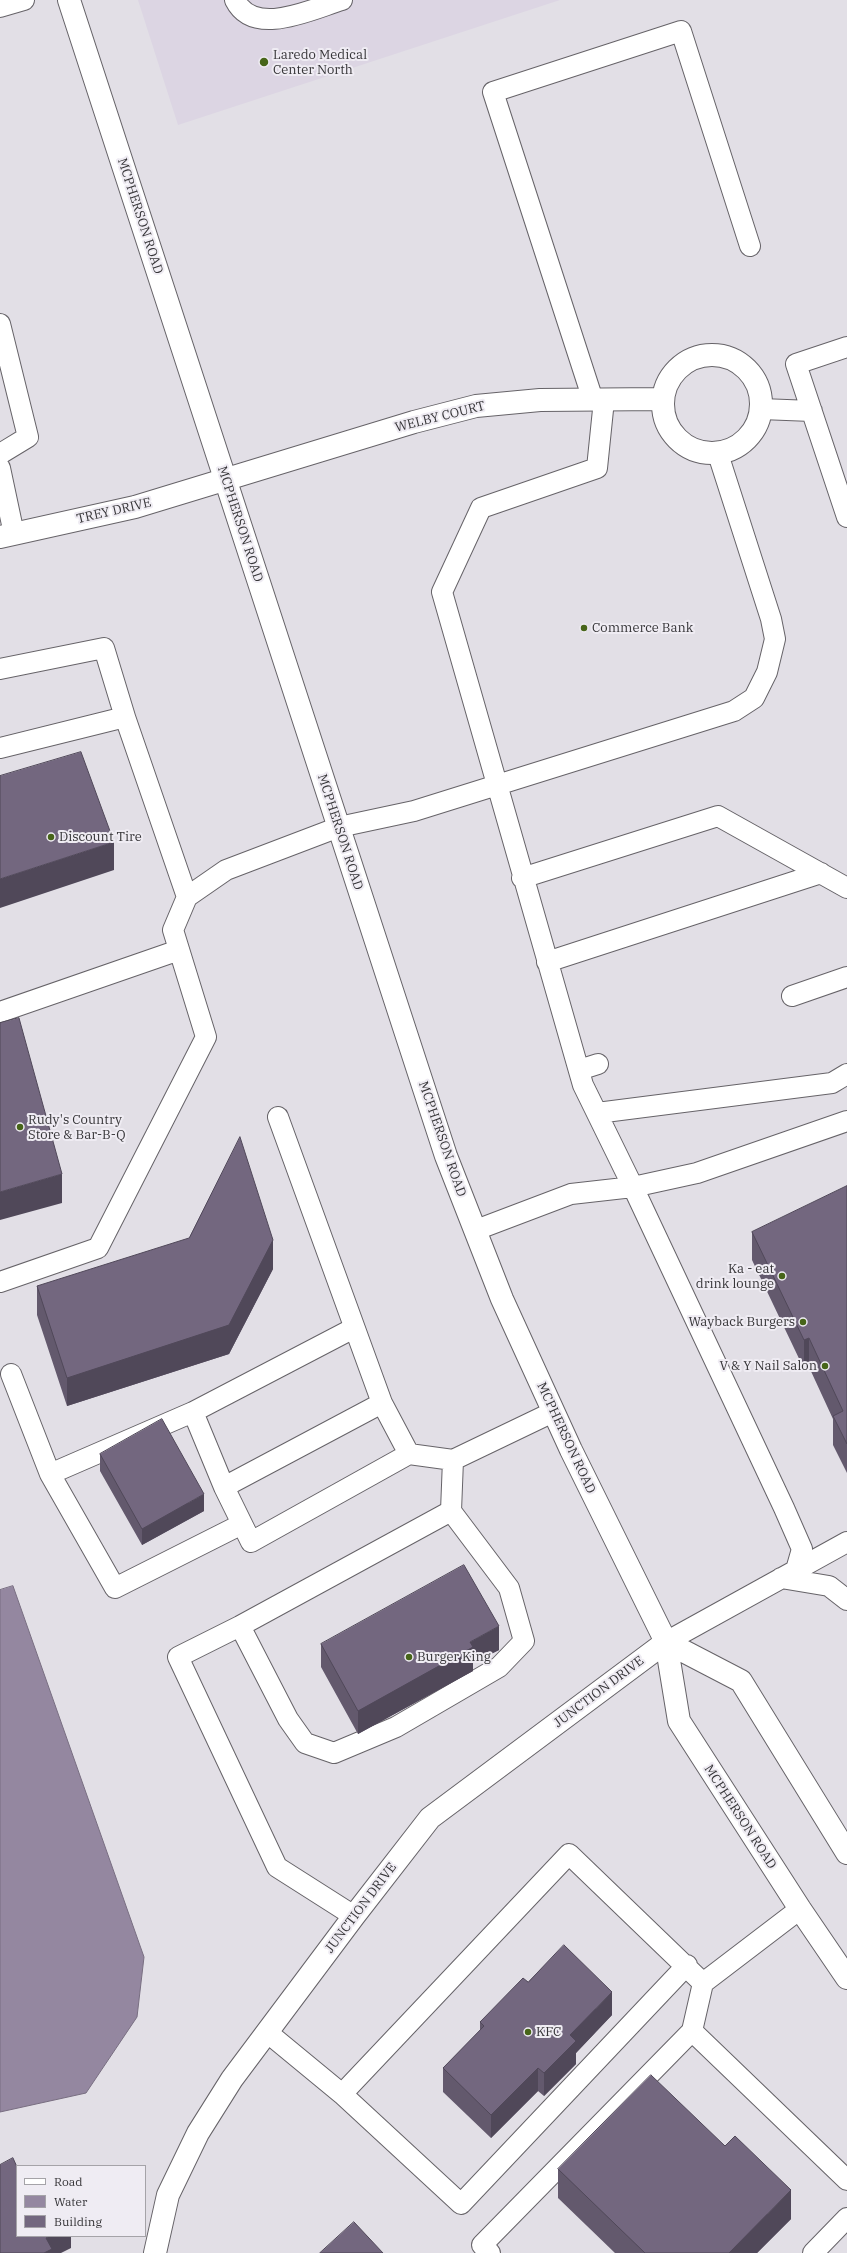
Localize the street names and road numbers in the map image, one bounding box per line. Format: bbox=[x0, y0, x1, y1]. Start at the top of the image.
street label: MCPHERSON ROAD bbox=[114, 156, 166, 276]
street label: WELBY COURT bbox=[393, 398, 487, 436]
street label: MCPHERSON ROAD bbox=[214, 464, 266, 584]
street label: TREY DRIVE bbox=[75, 495, 153, 527]
street label: MCPHERSON ROAD bbox=[314, 772, 366, 892]
street label: MCPHERSON ROAD bbox=[415, 1079, 469, 1199]
street label: MCPHERSON ROAD bbox=[533, 1380, 599, 1496]
street label: JUNCTION DRIVE bbox=[551, 1653, 647, 1731]
street label: MCPHERSON ROAD bbox=[701, 1762, 779, 1872]
street label: JUNCTION DRIVE bbox=[322, 1860, 400, 1956]

